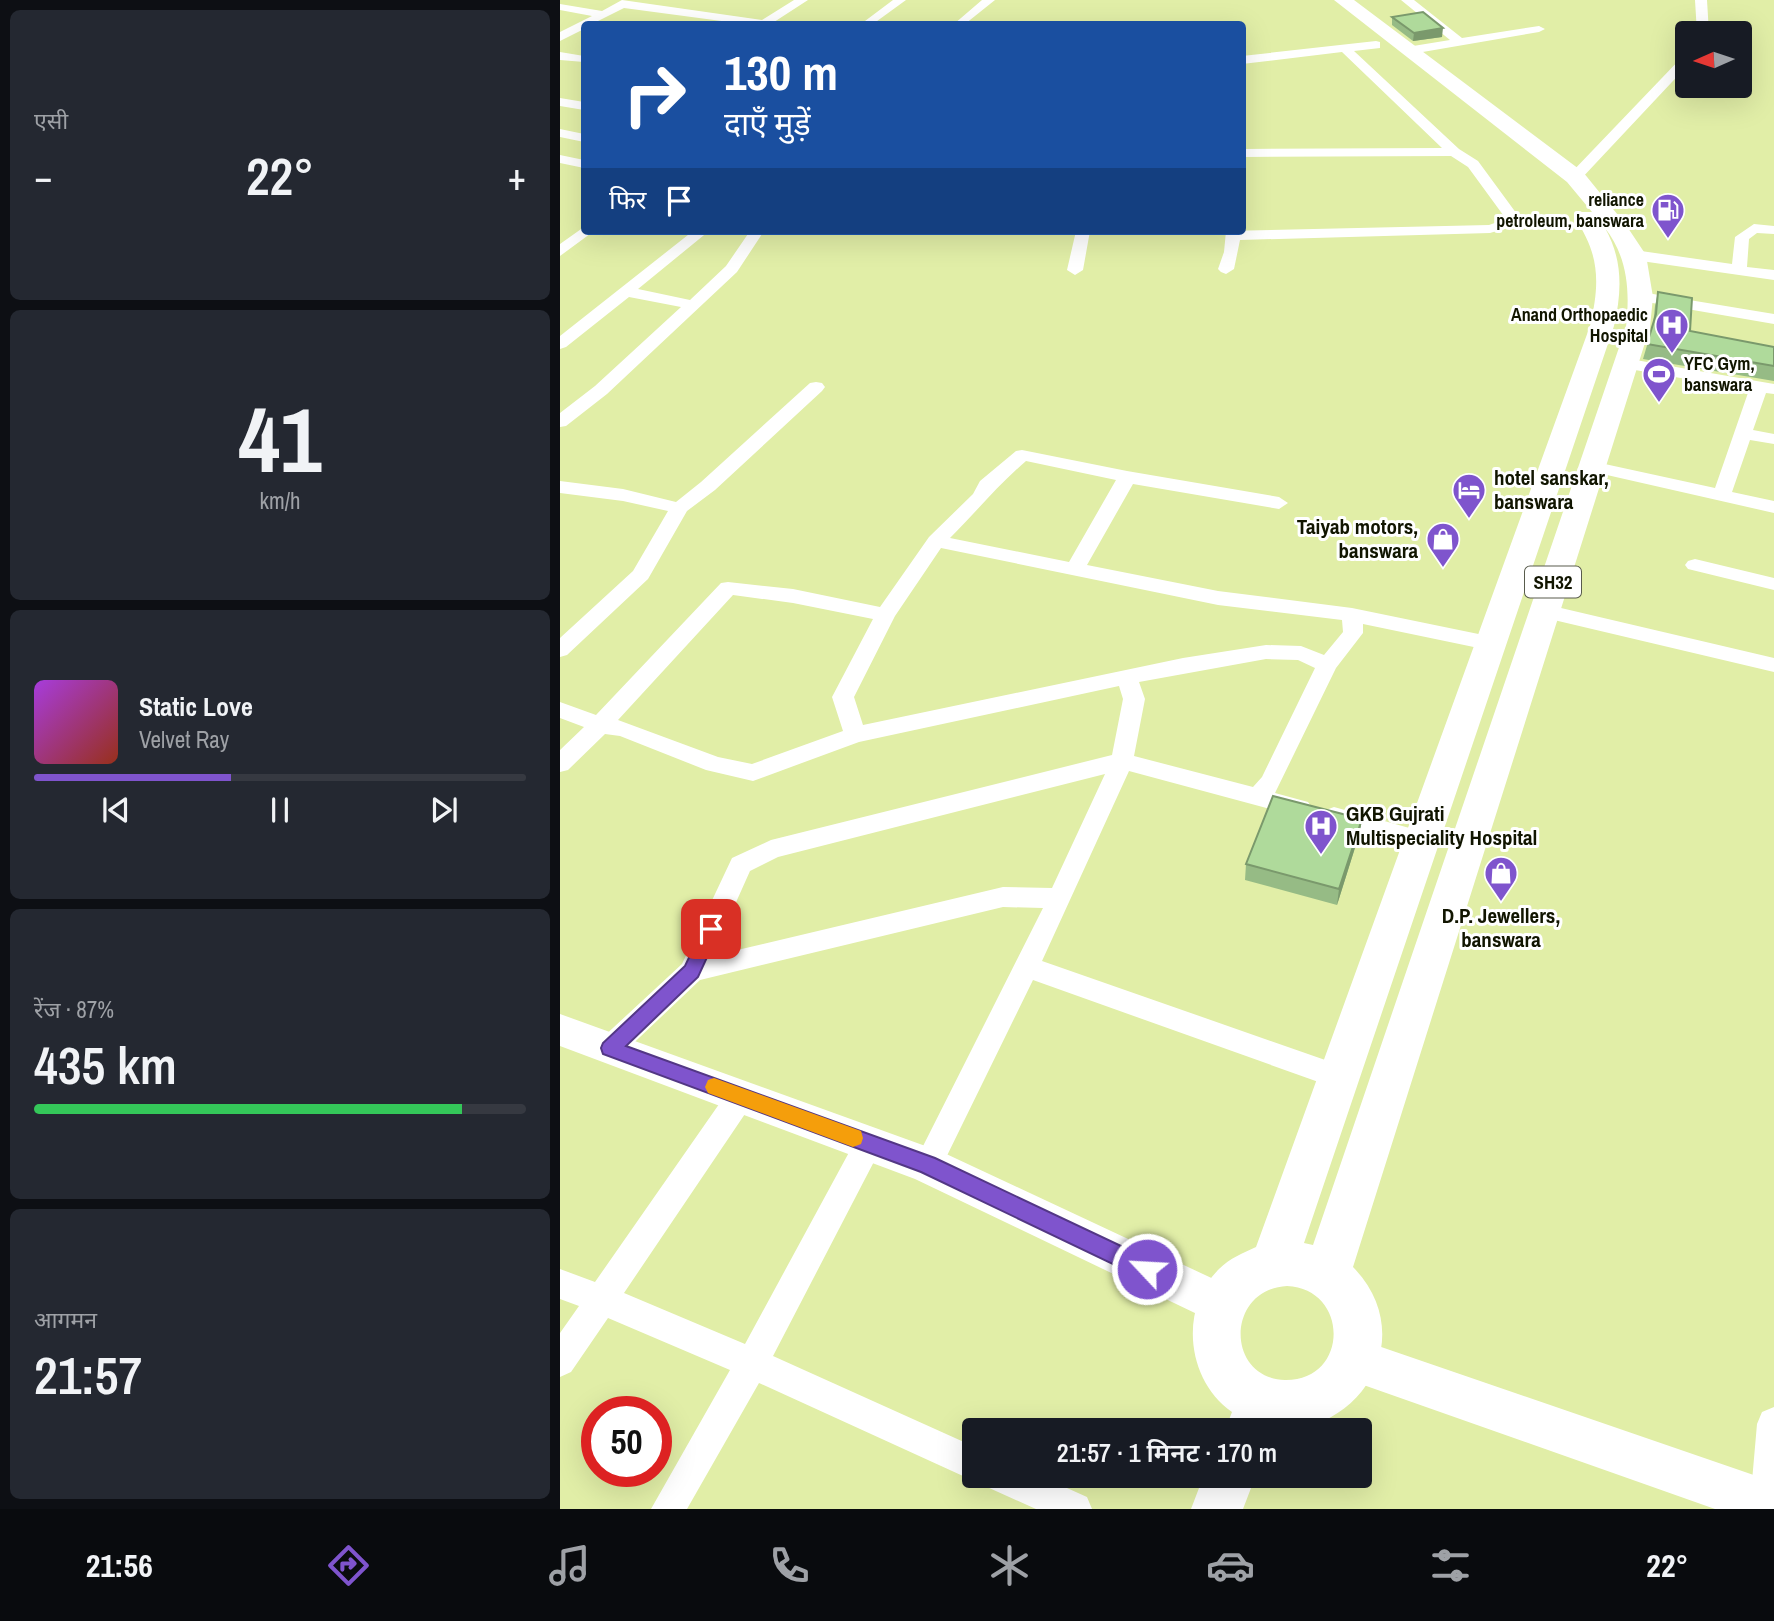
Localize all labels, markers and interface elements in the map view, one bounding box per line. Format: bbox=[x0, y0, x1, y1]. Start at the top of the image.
north arrow bbox=[1675, 21, 1752, 98]
map controls bbox=[1675, 21, 1752, 98]
text: 130 m bbox=[724, 39, 838, 105]
icon: right bbox=[609, 49, 700, 140]
text: दाएँ मुड़ें bbox=[724, 102, 811, 145]
text: एसी bbox=[34, 105, 68, 136]
text: 22° bbox=[246, 141, 314, 211]
text: − bbox=[34, 151, 52, 202]
text: + bbox=[508, 151, 526, 202]
text: फिर bbox=[609, 182, 646, 217]
icon: arrive bbox=[660, 182, 698, 220]
place label: reliance petroleum, banswara bbox=[1496, 187, 1645, 233]
fuel station icon: reliance petroleum, banswara bbox=[1649, 191, 1687, 240]
place label: Anand Orthopaedic Hospital bbox=[1511, 302, 1648, 348]
hospital icon: Anand Orthopaedic Hospital bbox=[1653, 306, 1691, 355]
place label: YFC Gym, banswara bbox=[1684, 351, 1755, 397]
sports icon: YFC Gym, banswara bbox=[1640, 355, 1678, 404]
text: 41 bbox=[239, 378, 322, 500]
place label: hotel sanskar, banswara bbox=[1494, 463, 1609, 516]
hotel icon: hotel sanskar, banswara bbox=[1450, 471, 1488, 520]
text: km/h bbox=[260, 485, 300, 516]
place label: Taiyab motors, banswara bbox=[1297, 512, 1418, 565]
shop icon: Taiyab motors, banswara bbox=[1424, 520, 1462, 569]
road number: SH32 bbox=[1525, 566, 1581, 597]
text: Static Love bbox=[139, 689, 253, 724]
text: Velvet Ray bbox=[139, 724, 229, 755]
icon: previous bbox=[97, 791, 135, 829]
icon: pause bbox=[261, 791, 299, 829]
icon: next bbox=[425, 791, 463, 829]
place label: GKB Gujrati Multispeciality Hospital bbox=[1346, 799, 1537, 852]
hospital icon: GKB Gujrati Multispeciality Hospital bbox=[1302, 807, 1340, 856]
shop icon: D.P. Jewellers, banswara bbox=[1482, 854, 1520, 903]
pin bbox=[681, 899, 741, 959]
place label: D.P. Jewellers, banswara bbox=[1442, 901, 1560, 954]
icon: arrive bbox=[692, 910, 730, 948]
text: रेंज · 87% bbox=[34, 994, 114, 1025]
text: 435 km bbox=[34, 1030, 177, 1100]
position arrow bbox=[1110, 1232, 1184, 1306]
text: आगमन bbox=[34, 1304, 97, 1335]
text: 21:57 bbox=[34, 1340, 142, 1410]
speed limit sign: 50 bbox=[581, 1396, 672, 1487]
text: 21:57 · 1 मिनट · 170 m bbox=[1057, 1435, 1277, 1470]
icon: directions bbox=[324, 1541, 373, 1590]
icon: music bbox=[545, 1541, 594, 1590]
icon: phone bbox=[765, 1541, 814, 1590]
icon: climate bbox=[985, 1541, 1034, 1590]
icon: car bbox=[1206, 1541, 1255, 1590]
icon: filters bbox=[1426, 1541, 1475, 1590]
text: 21:56 bbox=[86, 1544, 153, 1587]
text: 22° bbox=[1646, 1544, 1688, 1587]

